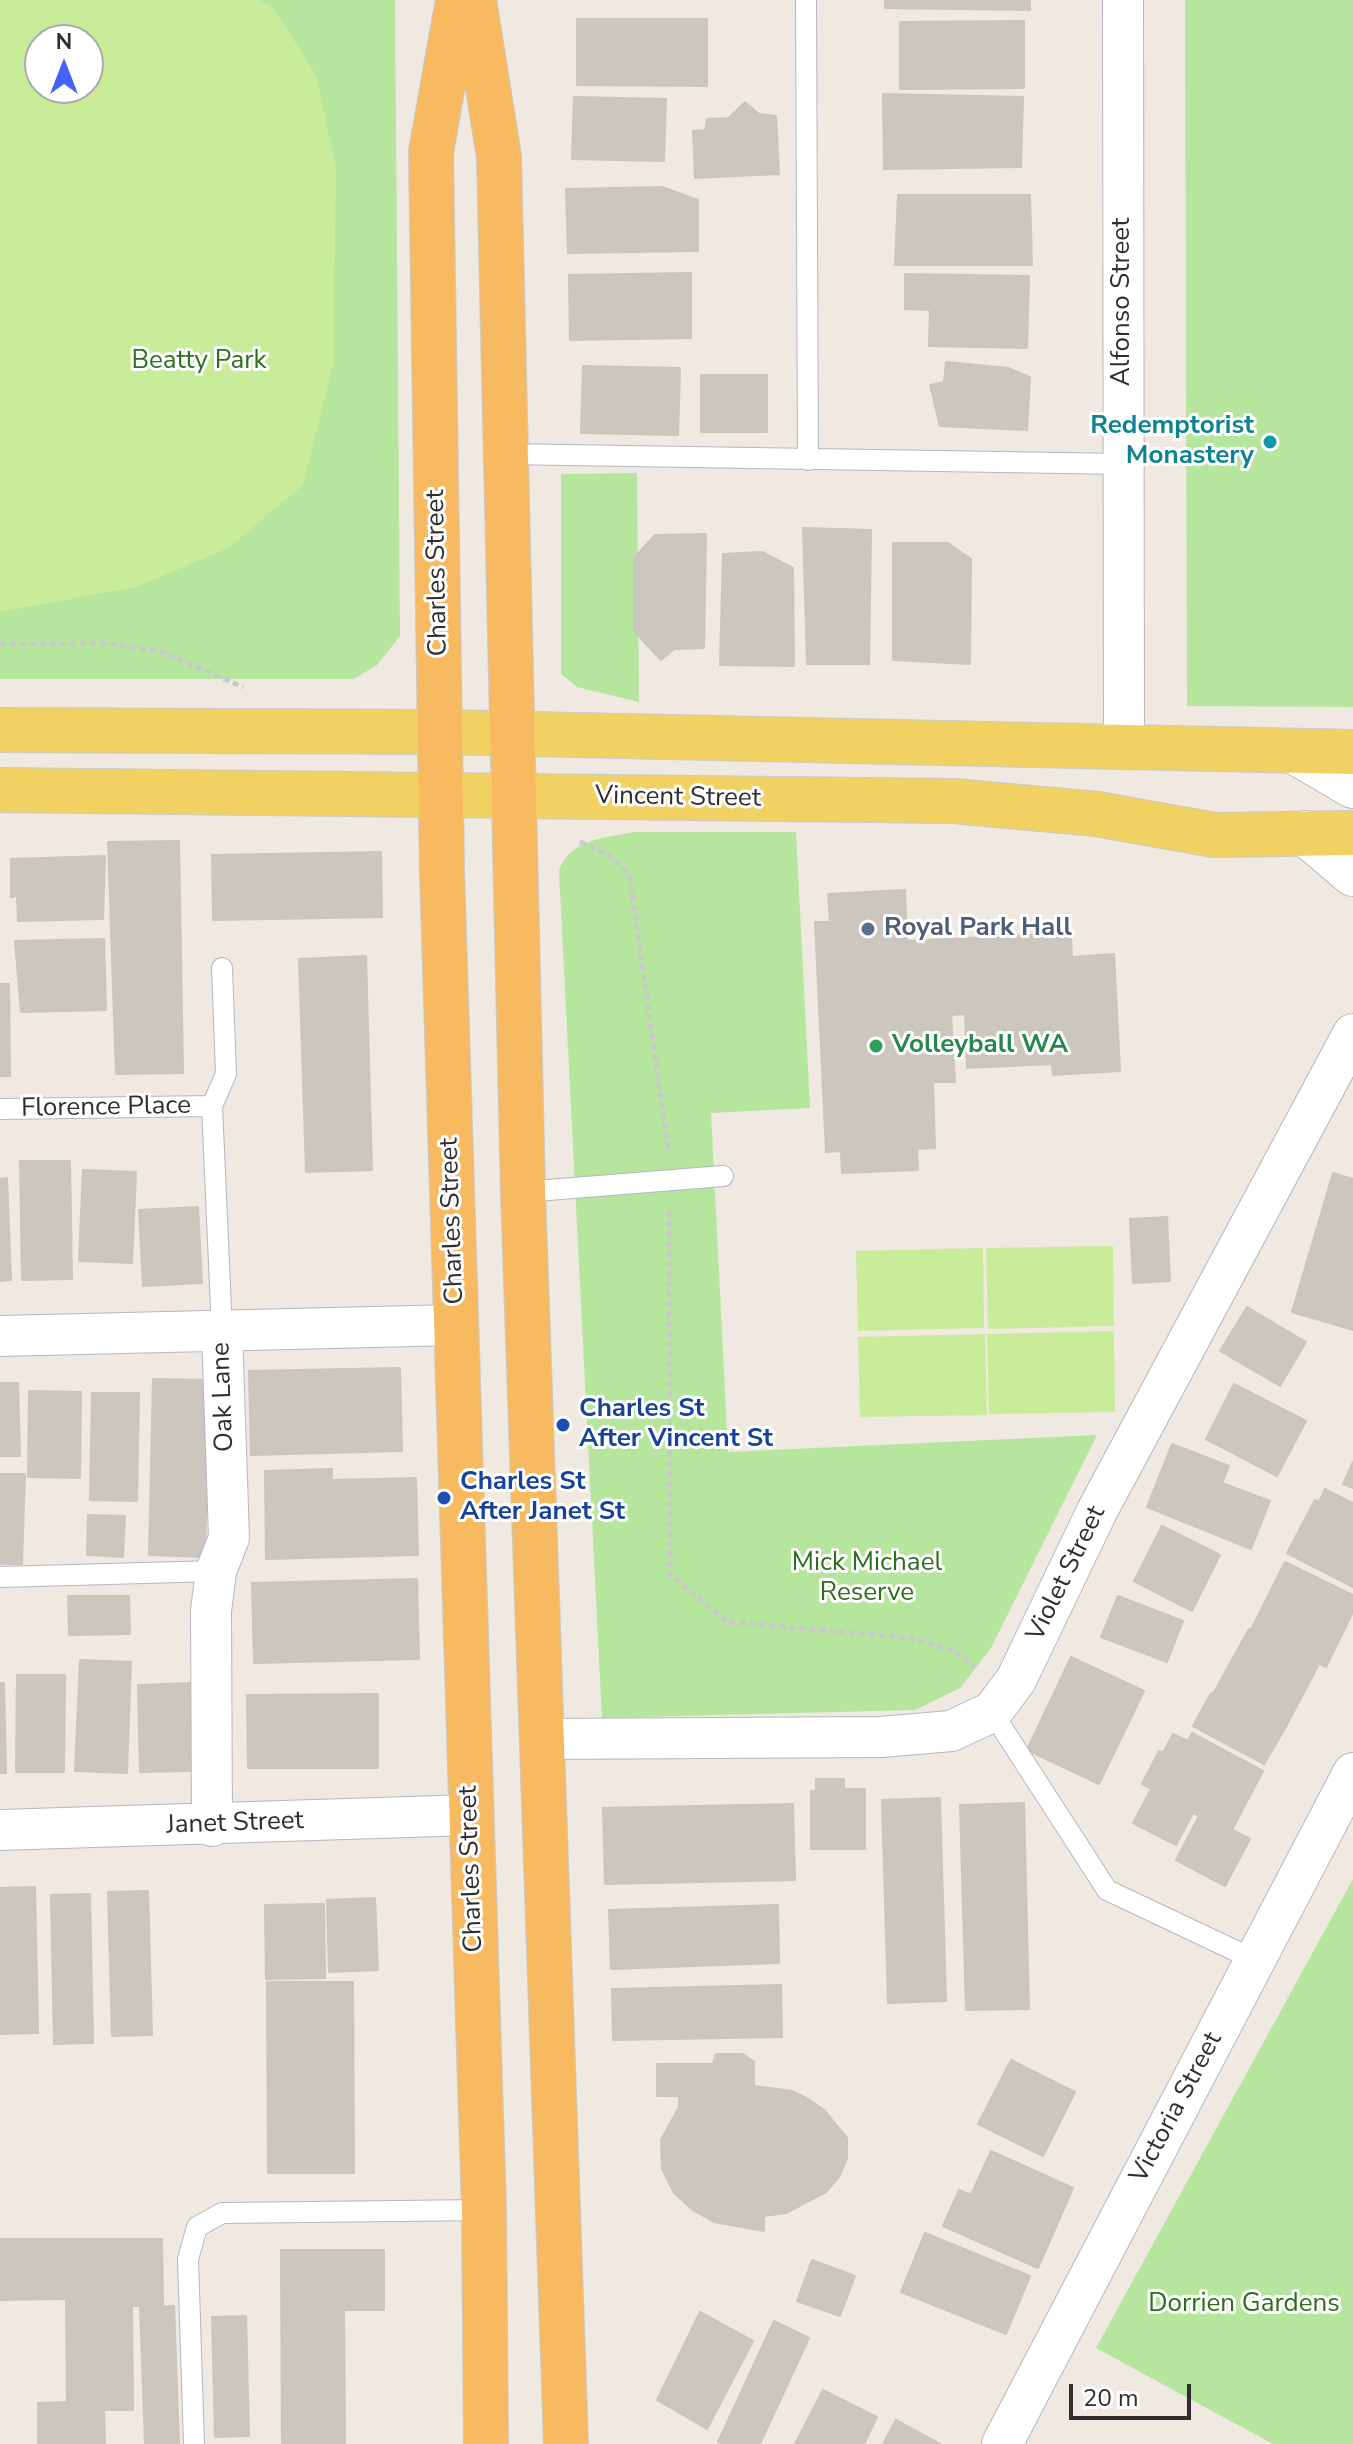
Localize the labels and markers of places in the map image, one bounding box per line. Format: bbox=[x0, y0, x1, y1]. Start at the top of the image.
place label: Redemptorist Monastery bbox=[1090, 411, 1254, 472]
marker: Redemptorist Monastery bbox=[1261, 433, 1279, 451]
place label: Royal Park Hall bbox=[884, 913, 1072, 945]
marker: Royal Park Hall bbox=[859, 920, 877, 938]
place label: Volleyball WA bbox=[892, 1030, 1068, 1062]
marker: Volleyball WA bbox=[867, 1037, 885, 1055]
place label: Charles St After Vincent St bbox=[579, 1394, 773, 1456]
marker: Charles St After Vincent St bbox=[554, 1416, 572, 1434]
place label: Charles St After Janet St bbox=[460, 1467, 625, 1528]
marker: Charles St After Janet St bbox=[435, 1489, 453, 1507]

